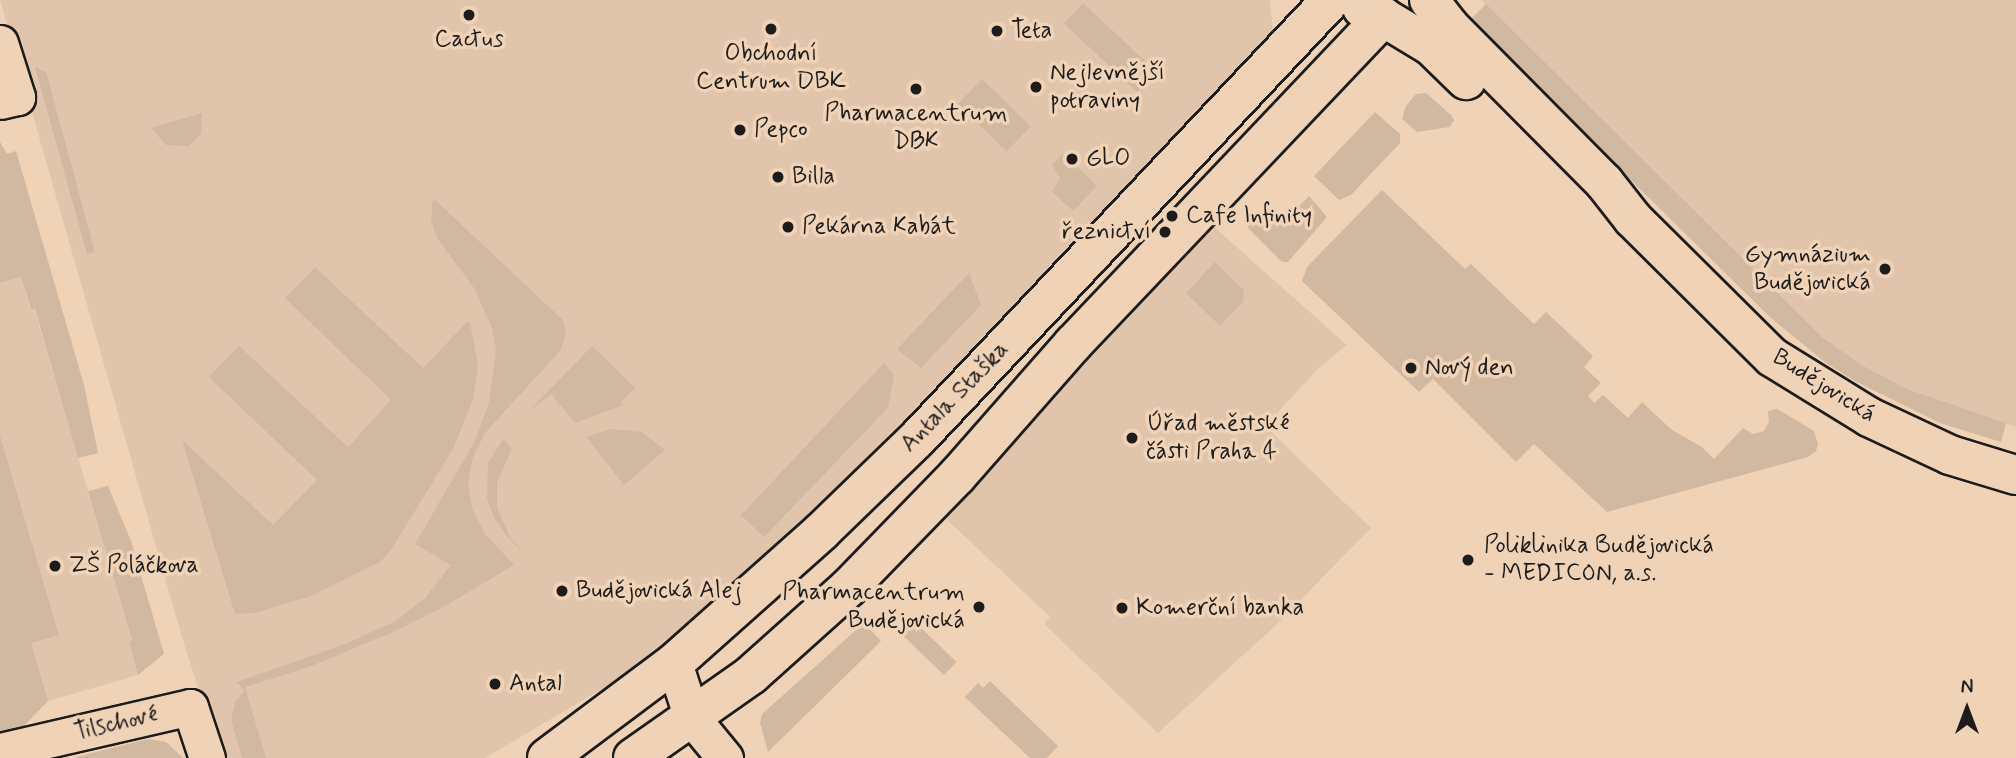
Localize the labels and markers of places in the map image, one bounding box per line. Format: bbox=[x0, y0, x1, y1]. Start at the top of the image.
marker: Cactus bbox=[461, 7, 477, 23]
place label: Teta bbox=[1011, 17, 1052, 45]
marker: Obchodní Centrum DBK bbox=[763, 21, 779, 37]
marker: Teta bbox=[989, 23, 1005, 39]
place label: Cactus bbox=[434, 26, 504, 54]
place label: Obchodní Centrum DBK bbox=[698, 40, 844, 96]
place label: Nejlevnější potraviny bbox=[1050, 59, 1165, 115]
marker: Nejlevnější potraviny bbox=[1028, 79, 1044, 95]
marker: Pharmacentrum DBK bbox=[908, 81, 924, 97]
place label: Pharmacentrum DBK bbox=[825, 100, 1007, 156]
place label: Pepco bbox=[754, 116, 808, 144]
marker: Pepco bbox=[732, 122, 748, 138]
place label: GLO bbox=[1086, 145, 1131, 173]
marker: GLO bbox=[1064, 151, 1080, 167]
place label: Billa bbox=[792, 163, 835, 191]
marker: Billa bbox=[770, 169, 786, 185]
place label: Cafe Infinity bbox=[1186, 202, 1317, 230]
marker: Cafe Infinity bbox=[1164, 208, 1180, 224]
place label: Pekárna Kabát bbox=[802, 213, 962, 241]
place label: řeznictví bbox=[1062, 218, 1151, 246]
marker: Pekárna Kabát bbox=[780, 219, 796, 235]
marker: řeznictví bbox=[1157, 224, 1173, 240]
place label: Gymnázium Budějovická bbox=[1745, 241, 1871, 297]
marker: Gymnázium Budějovická bbox=[1877, 261, 1893, 277]
place label: Nový den bbox=[1425, 354, 1514, 382]
marker: Nový den bbox=[1403, 360, 1419, 376]
place label: Úřad městské části Praha 4 bbox=[1146, 410, 1286, 466]
marker: Úřad městské části Praha 4 bbox=[1124, 430, 1140, 446]
place label: Poliklinika Budějovická - MEDICON, a.s. bbox=[1484, 532, 1712, 588]
marker: Poliklinika Budějovická - MEDICON, a.s. bbox=[1458, 550, 1478, 570]
place label: ZŠ Poláčkova bbox=[69, 552, 199, 580]
marker: ZŠ Poláčkova bbox=[47, 558, 63, 574]
place label: Budějovická Alej bbox=[576, 577, 742, 605]
place label: Pharmacentrum Budějovická bbox=[782, 579, 965, 635]
marker: Budějovická Alej bbox=[554, 583, 570, 599]
place label: Komerční banka bbox=[1136, 594, 1304, 622]
marker: Pharmacentrum Budějovická bbox=[971, 599, 987, 615]
marker: Komerční banka bbox=[1114, 600, 1130, 616]
place label: Antal bbox=[509, 670, 562, 698]
marker: Antal bbox=[487, 676, 503, 692]

